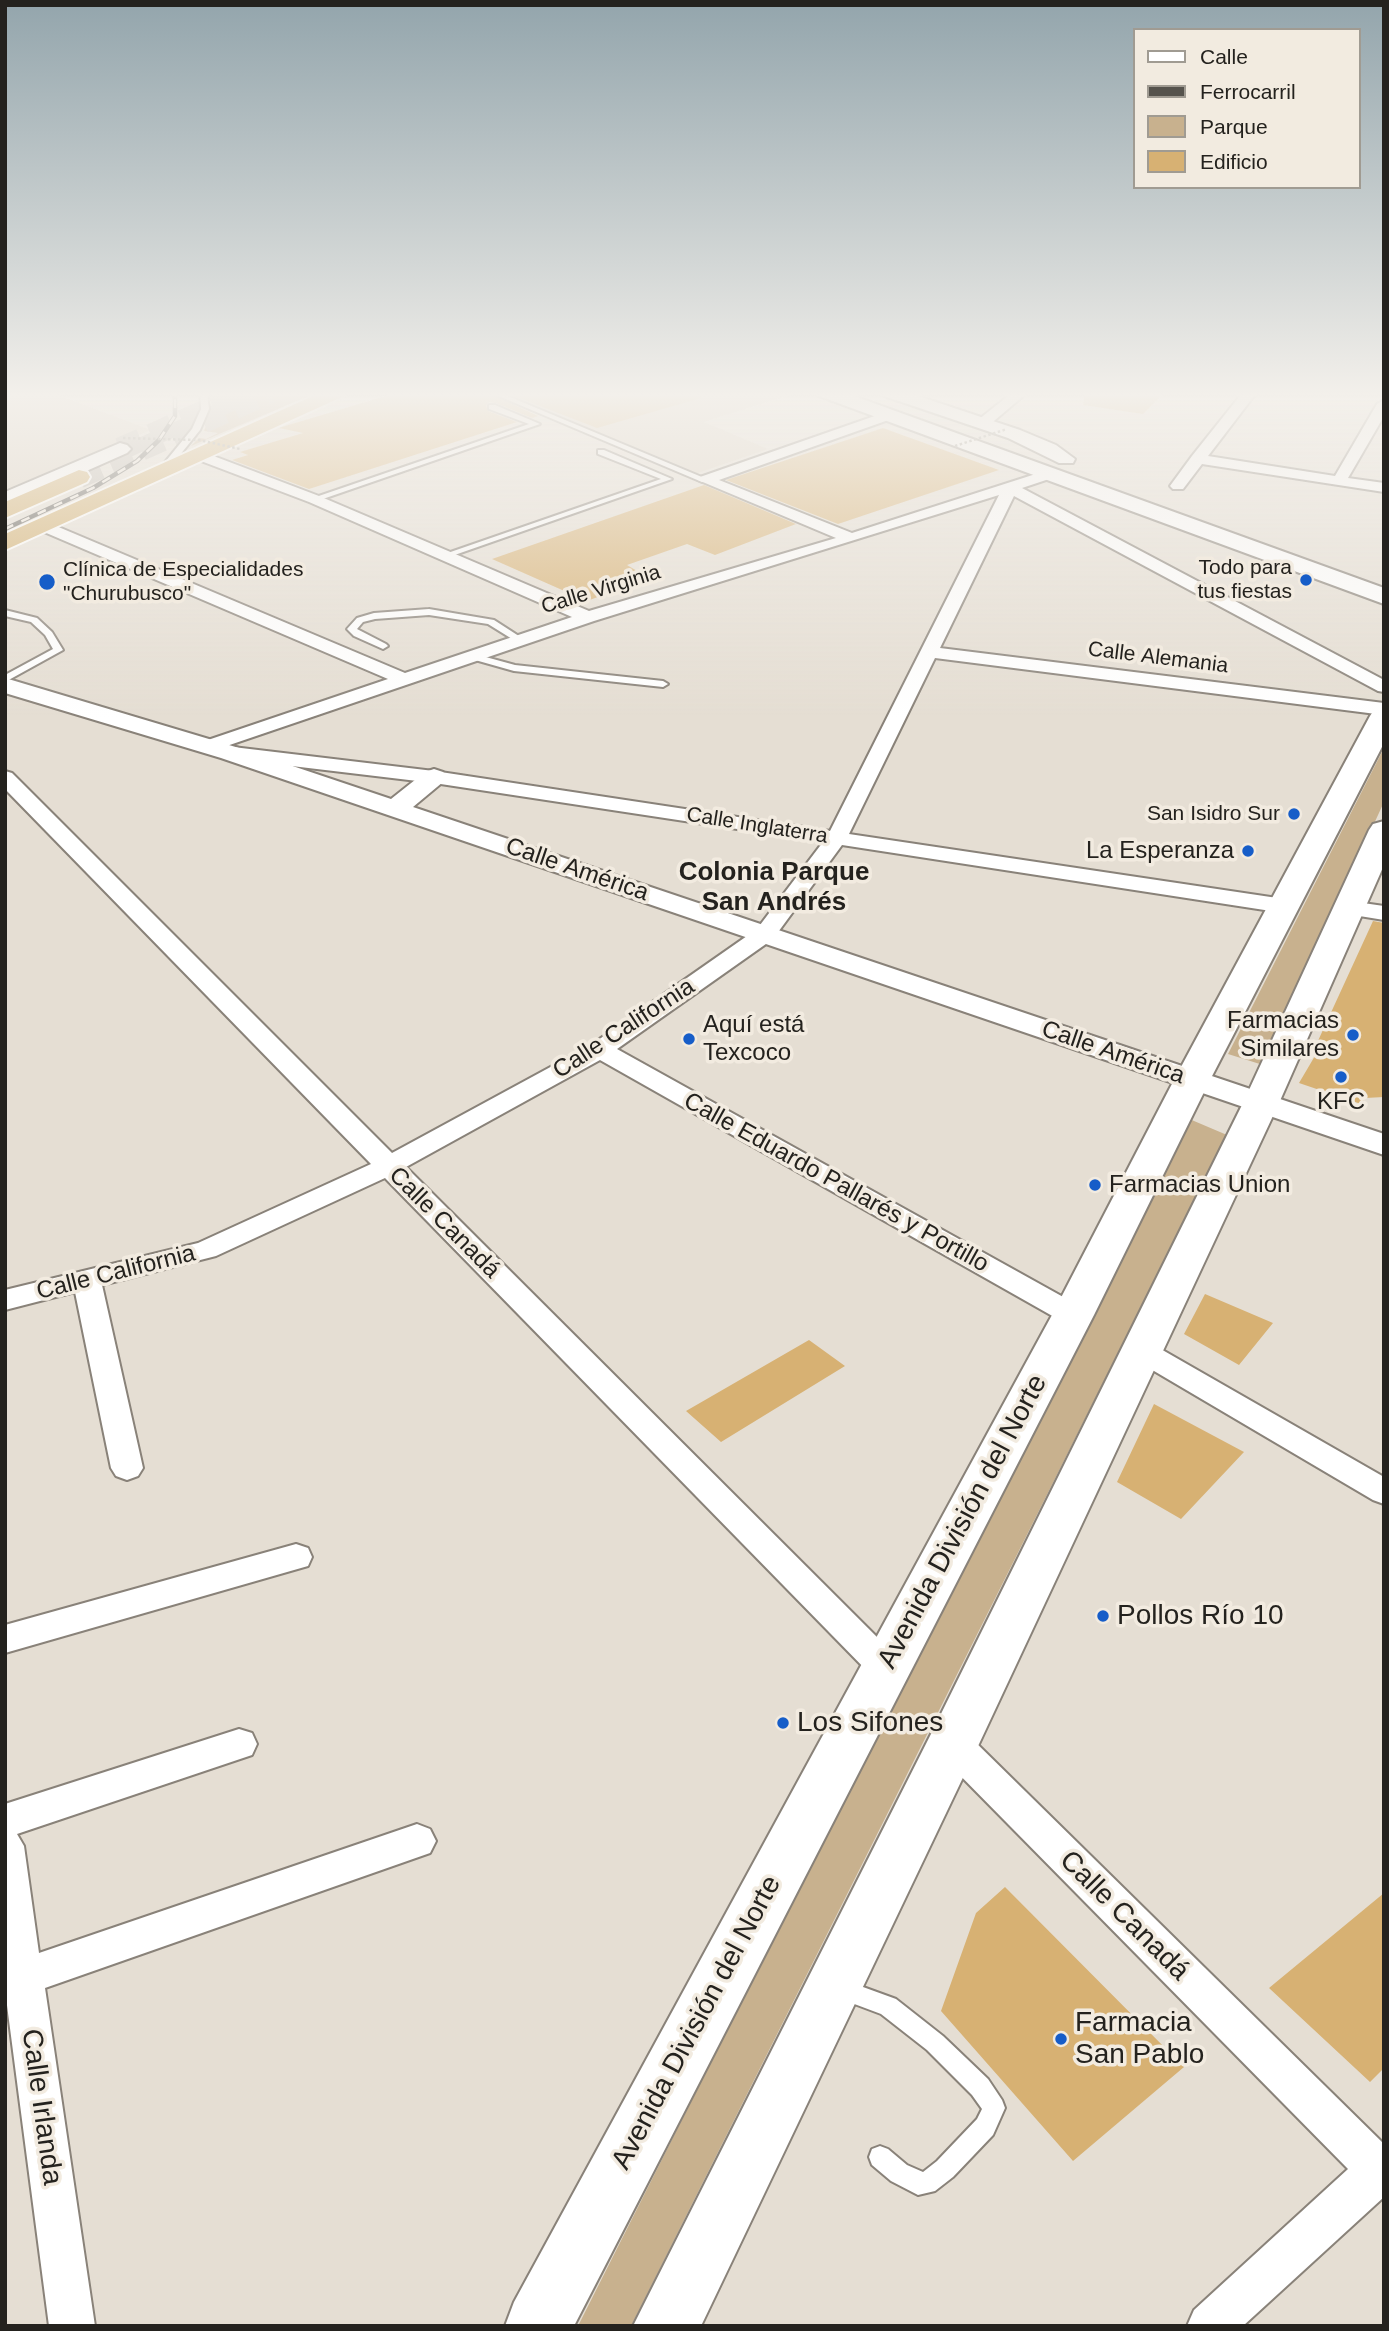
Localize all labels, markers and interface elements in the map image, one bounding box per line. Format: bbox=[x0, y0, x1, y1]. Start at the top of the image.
legend bbox=[1134, 28, 1361, 189]
text: Calle bbox=[1200, 45, 1248, 68]
text: Ferrocarril bbox=[1200, 80, 1296, 103]
text: Parque bbox=[1200, 115, 1268, 138]
text: Edificio bbox=[1200, 150, 1268, 173]
place label: Todo para tus fiestas bbox=[1197, 555, 1292, 605]
place label: Clínica de Especialidades "Churubusco" bbox=[63, 557, 303, 607]
street label: Calle Virginia bbox=[538, 560, 664, 620]
marker: Clínica de Especialidades "Churubusco" bbox=[37, 572, 57, 592]
marker: Todo para tus fiestas bbox=[1298, 572, 1314, 588]
street label: Calle Alemania bbox=[1086, 637, 1230, 679]
place label: San Isidro Sur bbox=[1147, 801, 1280, 827]
street label: Calle Inglaterra bbox=[685, 802, 829, 850]
marker: San Isidro Sur bbox=[1286, 806, 1302, 822]
street label: Calle América bbox=[502, 832, 652, 908]
place label: La Esperanza bbox=[1086, 837, 1234, 865]
marker: La Esperanza bbox=[1240, 843, 1256, 859]
district label: Colonia Parque San Andrés bbox=[679, 857, 869, 918]
street label: Calle California bbox=[548, 973, 700, 1085]
place label: Farmacias Similares bbox=[1227, 1007, 1339, 1063]
place label: Aquí está Texcoco bbox=[703, 1011, 804, 1067]
street label: Calle América bbox=[1038, 1015, 1188, 1091]
marker: Farmacias Similares bbox=[1345, 1027, 1361, 1043]
marker: Aquí está Texcoco bbox=[681, 1031, 697, 1047]
marker: KFC bbox=[1333, 1069, 1349, 1085]
street label: Calle Eduardo Pallarés y Portillo bbox=[679, 1087, 993, 1279]
place label: KFC bbox=[1317, 1088, 1365, 1116]
street label: Calle Canadá bbox=[382, 1161, 506, 1285]
place label: Farmacias Union bbox=[1109, 1171, 1290, 1199]
marker: Farmacias Union bbox=[1087, 1177, 1103, 1193]
street label: Calle California bbox=[34, 1239, 198, 1307]
street label: Avenida División del Norte bbox=[871, 1369, 1055, 1675]
place label: Pollos Río 10 bbox=[1117, 1599, 1284, 1633]
marker: Pollos Río 10 bbox=[1095, 1608, 1111, 1624]
place label: Los Sifones bbox=[797, 1706, 943, 1740]
marker: Los Sifones bbox=[775, 1715, 791, 1731]
street label: Calle Canadá bbox=[1052, 1844, 1196, 1988]
street label: Avenida División del Norte bbox=[605, 1870, 789, 2176]
place label: Farmacia San Pablo bbox=[1075, 2006, 1204, 2072]
street label: Calle Irlanda bbox=[13, 2027, 69, 2187]
marker: Farmacia San Pablo bbox=[1053, 2031, 1069, 2047]

